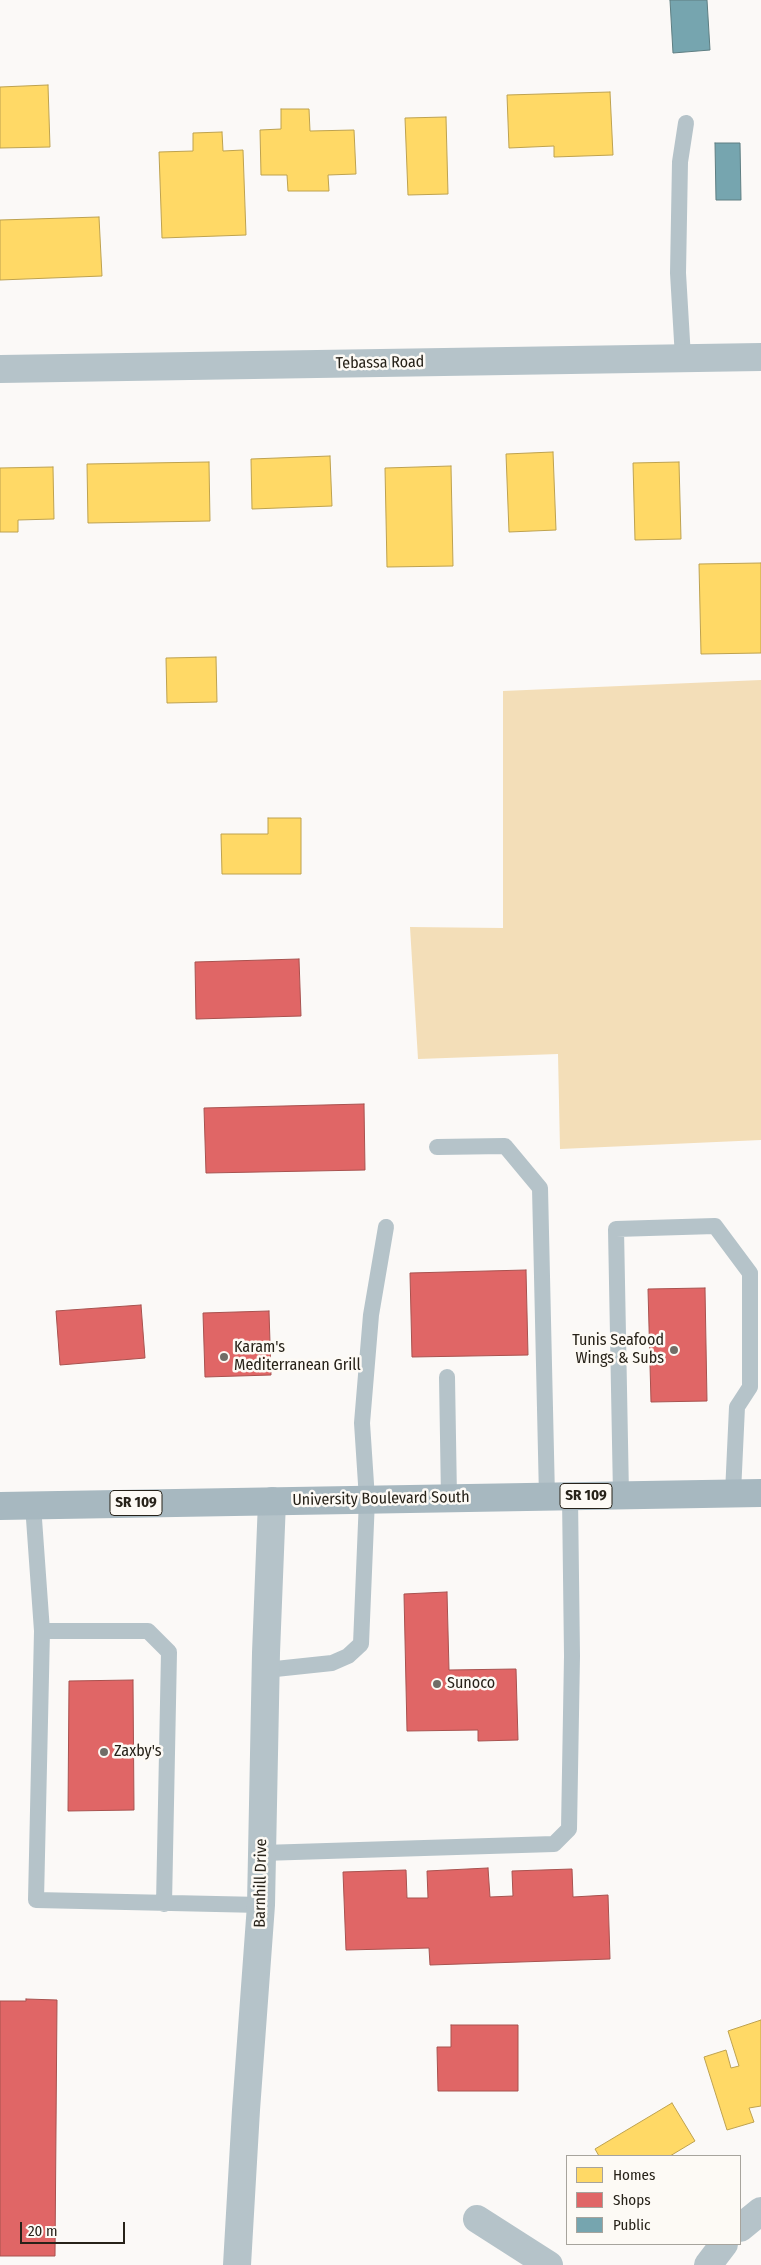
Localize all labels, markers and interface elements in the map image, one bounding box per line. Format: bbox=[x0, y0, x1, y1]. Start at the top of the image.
street label: Tebassa Road bbox=[335, 353, 425, 373]
place label: Tunis Seafood Wings & Subs bbox=[572, 1331, 664, 1369]
place label: Karam's Mediterranean Grill bbox=[234, 1338, 361, 1376]
marker: Tunis Seafood Wings & Subs bbox=[668, 1344, 680, 1356]
marker: Karam's Mediterranean Grill bbox=[218, 1351, 230, 1363]
road number: SR 109 bbox=[560, 1484, 612, 1508]
street label: University Boulevard South bbox=[292, 1488, 470, 1510]
road number: SR 109 bbox=[110, 1490, 162, 1516]
place label: Sunoco bbox=[447, 1674, 495, 1694]
marker: Sunoco bbox=[431, 1678, 443, 1690]
place label: Zaxby's bbox=[114, 1742, 162, 1762]
marker: Zaxby's bbox=[98, 1746, 110, 1758]
street label: Barnhill Drive bbox=[251, 1838, 271, 1928]
legend bbox=[566, 2155, 741, 2245]
text: Homes bbox=[613, 2166, 655, 2184]
text: Shops bbox=[613, 2191, 651, 2209]
scale bar bbox=[22, 2212, 128, 2244]
text: Public bbox=[613, 2216, 650, 2234]
text: 20 m bbox=[28, 2222, 58, 2240]

